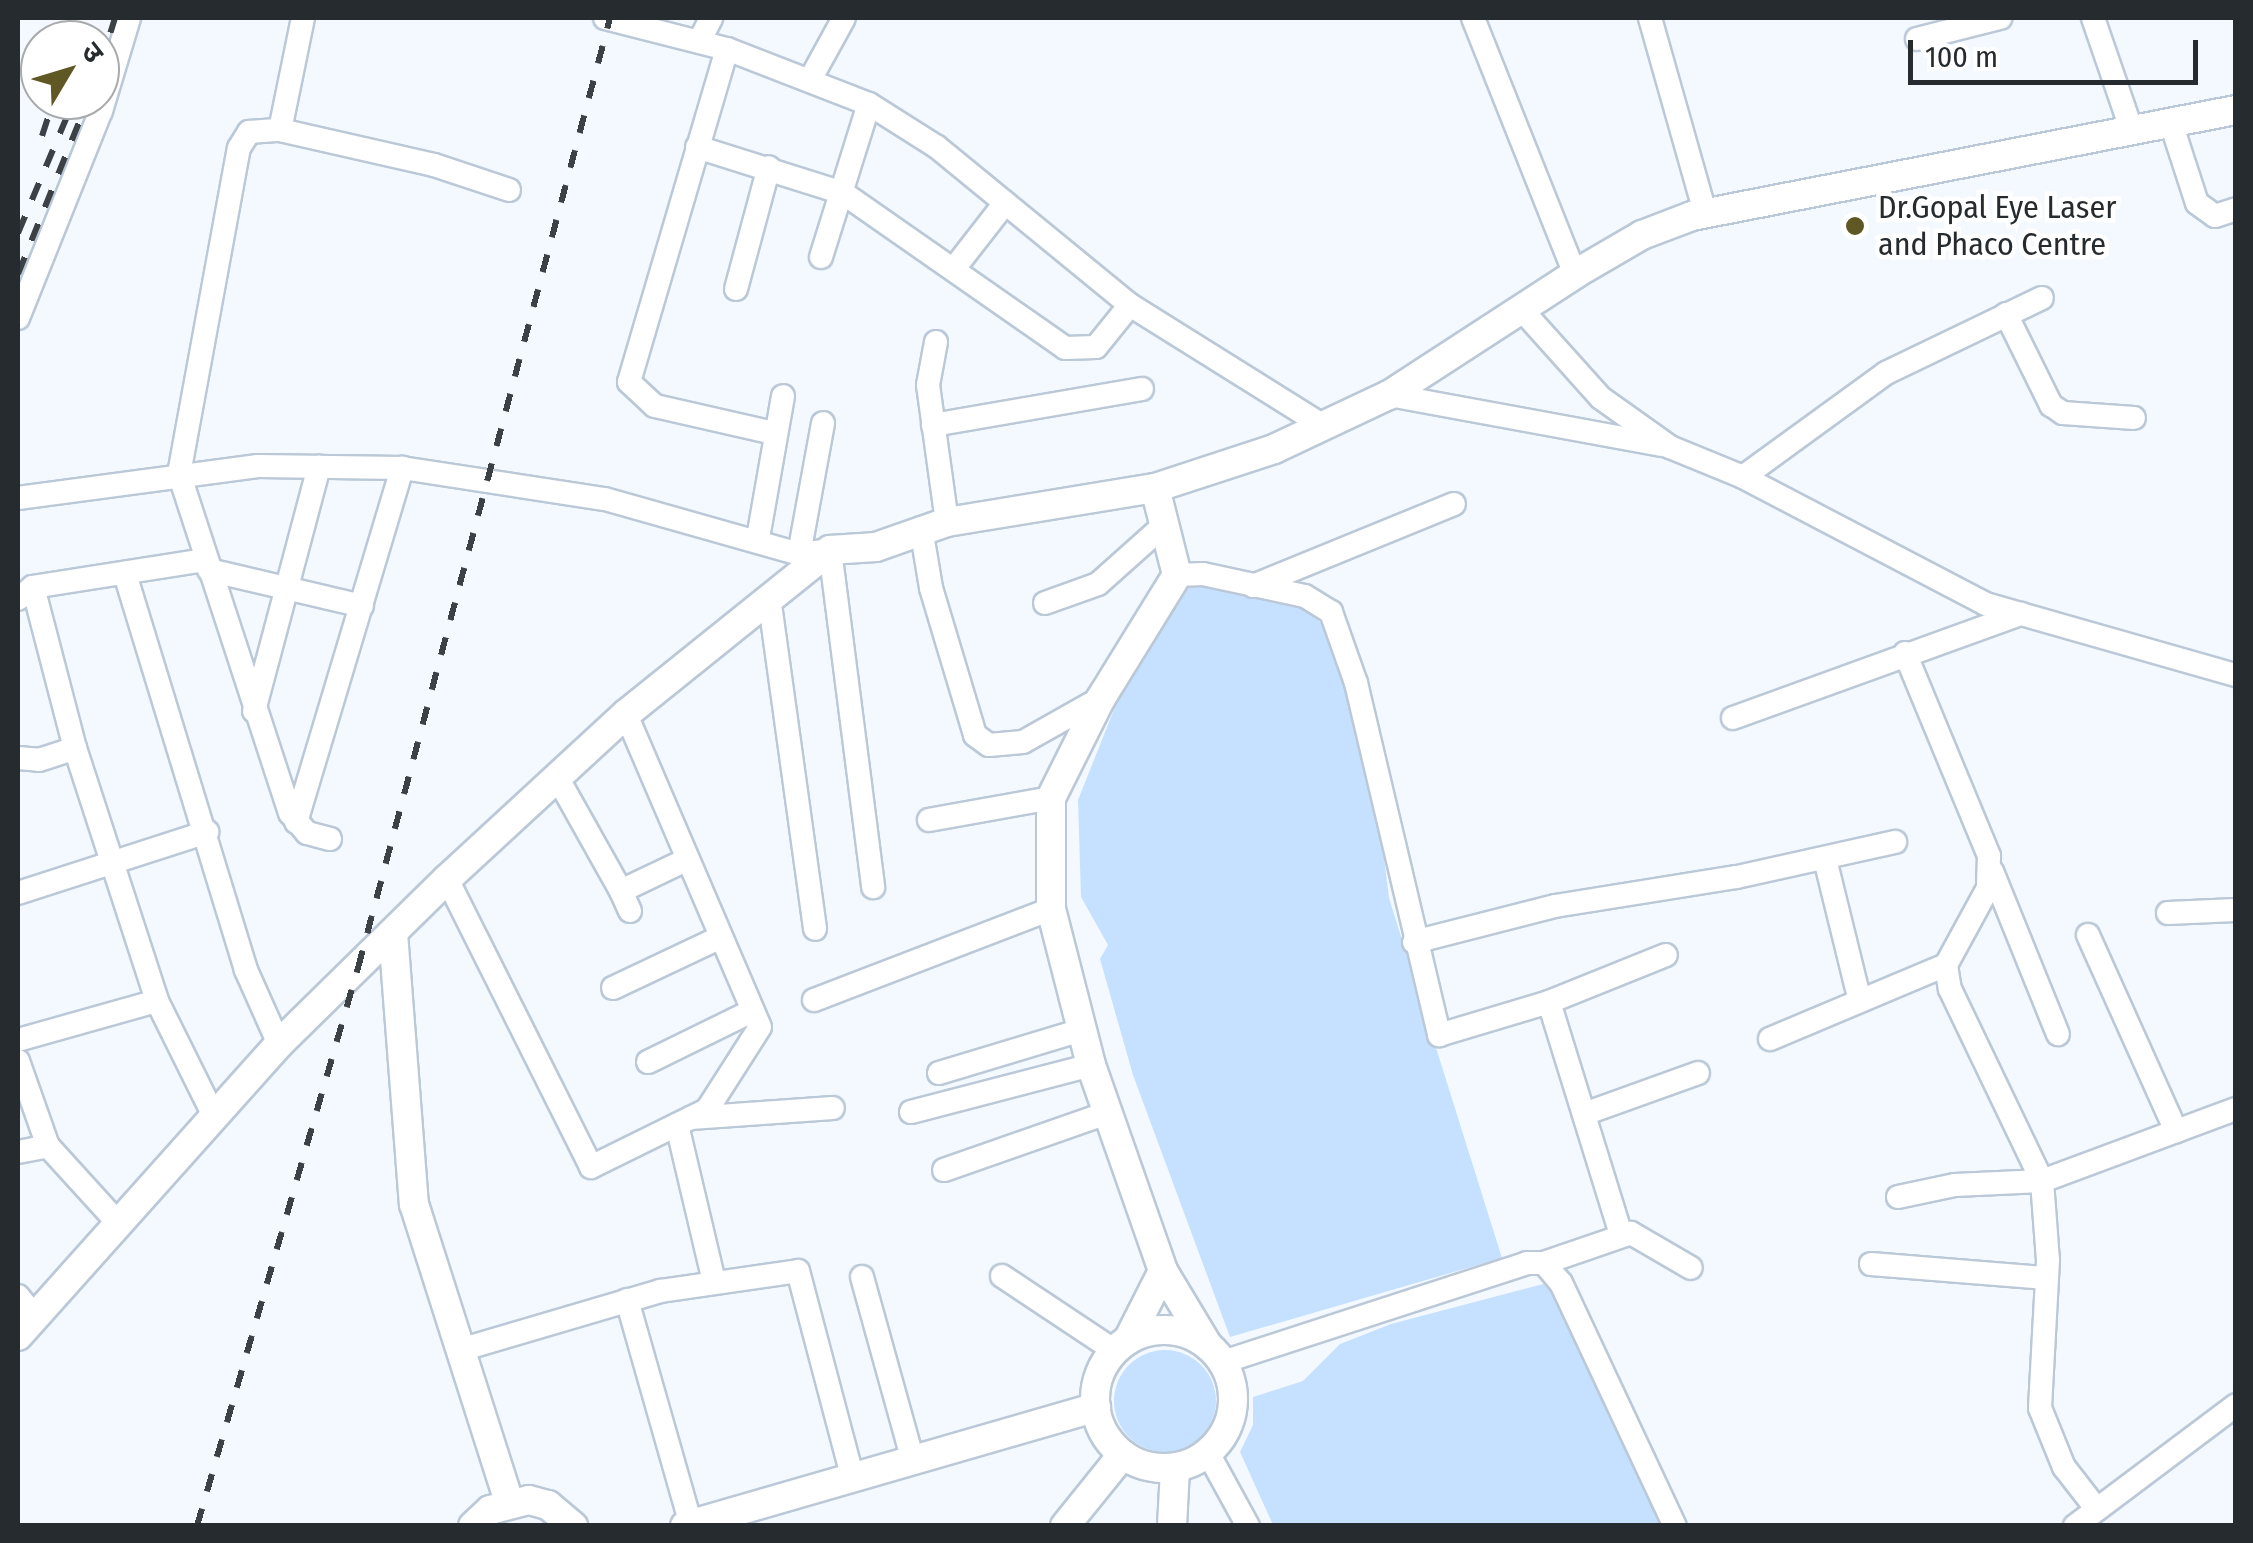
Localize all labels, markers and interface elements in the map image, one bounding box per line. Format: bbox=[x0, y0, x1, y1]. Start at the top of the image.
north arrow bbox=[20, 20, 120, 120]
scale bar bbox=[1913, 20, 2203, 82]
text: उ bbox=[74, 36, 111, 69]
text: 100 m bbox=[1925, 39, 1998, 75]
place label: Dr.Gopal Eye Laser and Phaco Centre bbox=[1878, 189, 2116, 264]
marker: Dr.Gopal Eye Laser and Phaco Centre bbox=[1842, 213, 1868, 239]

